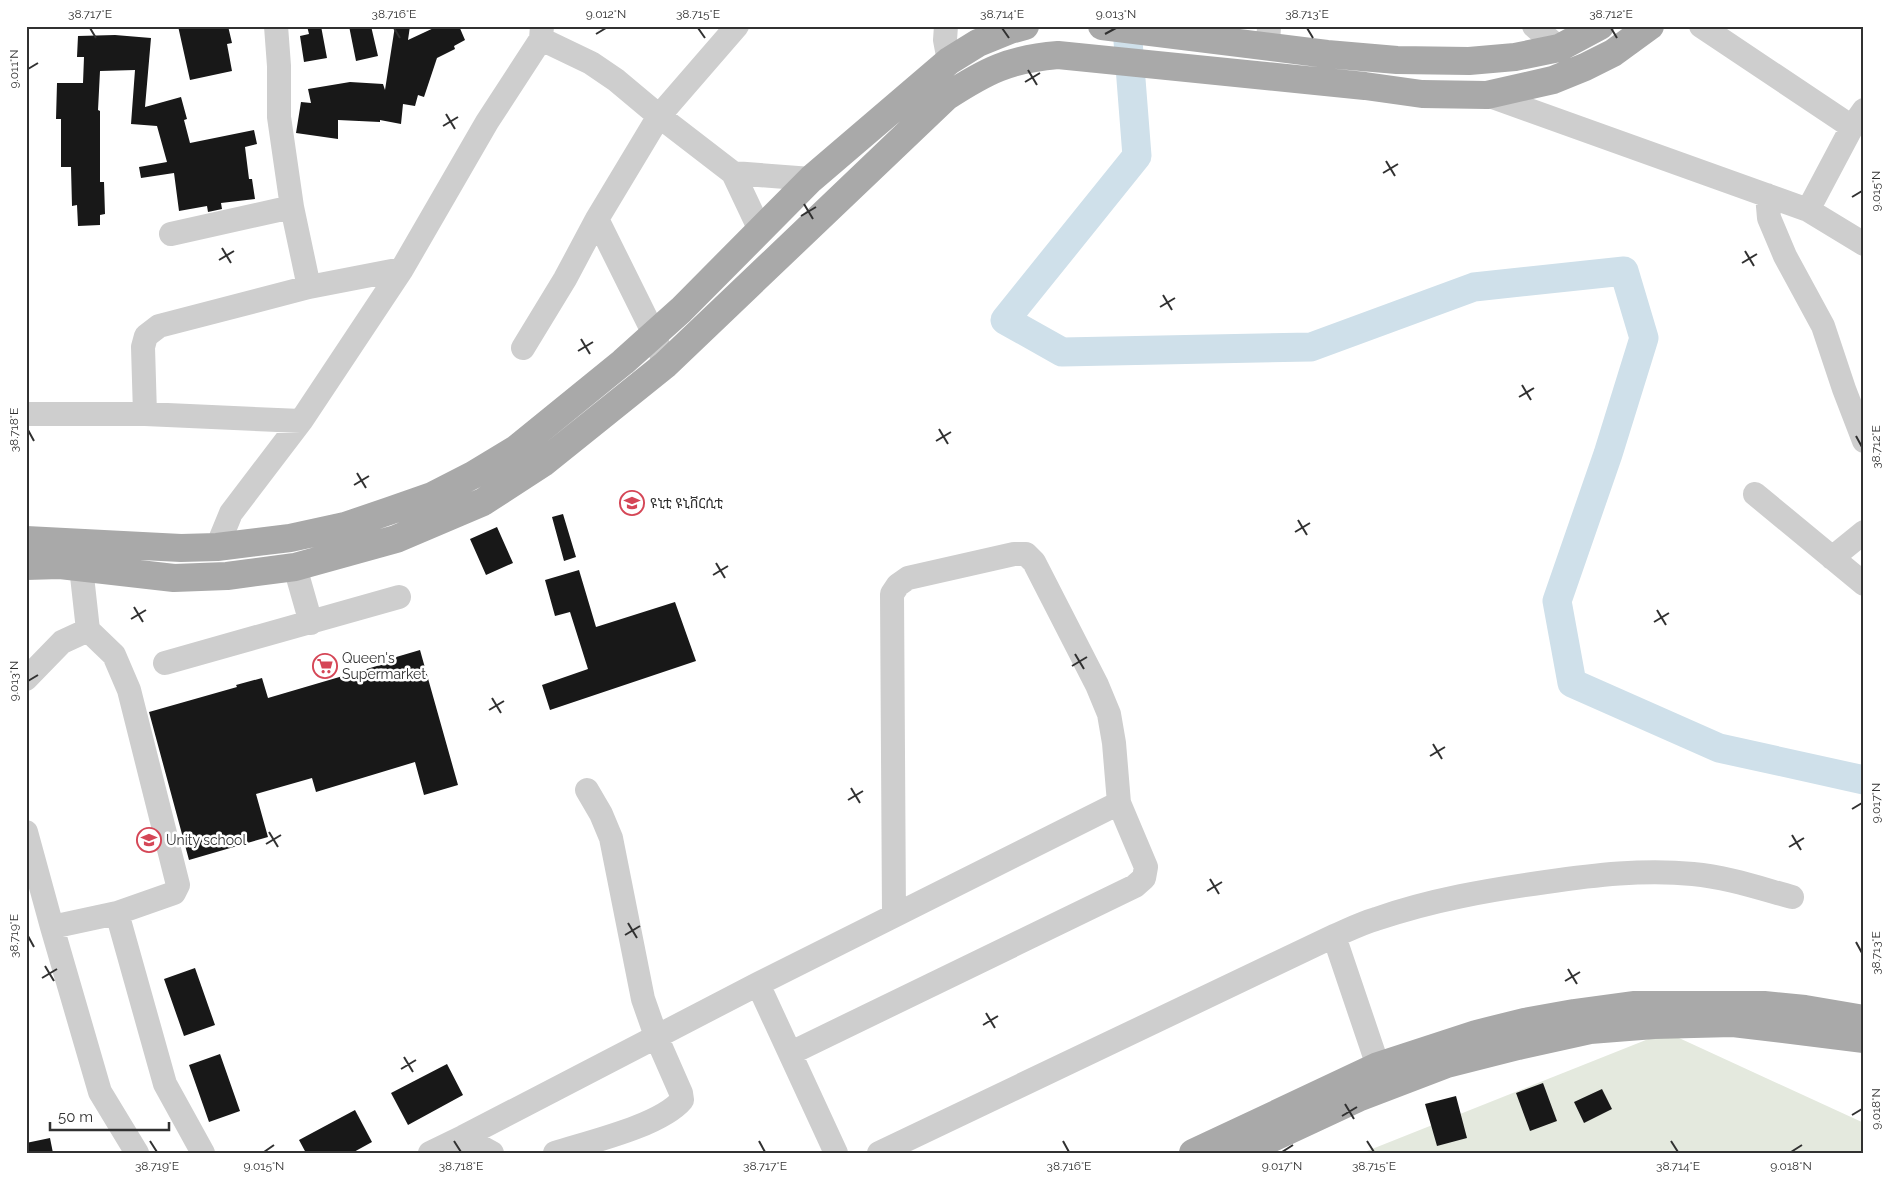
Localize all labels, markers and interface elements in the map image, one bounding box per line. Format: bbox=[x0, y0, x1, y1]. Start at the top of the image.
text: 38.717°E bbox=[68, 7, 112, 21]
text: 38.716°E bbox=[372, 7, 416, 21]
text: 9.012°N bbox=[586, 7, 626, 21]
text: 38.715°E bbox=[676, 7, 720, 21]
text: 38.714°E bbox=[980, 7, 1024, 21]
text: 9.013°N bbox=[1096, 7, 1136, 21]
text: 38.713°E bbox=[1285, 7, 1329, 21]
text: 38.712°E bbox=[1589, 7, 1633, 21]
text: 9.011°N bbox=[7, 49, 21, 89]
text: 9.015°N bbox=[1869, 171, 1883, 211]
text: 38.718°E bbox=[7, 408, 21, 452]
text: 38.712°E bbox=[1869, 425, 1883, 469]
school or university icon: ዩኒቲ ዩኒቨርሲቲ bbox=[619, 490, 645, 516]
place label: ዩኒቲ ዩኒቨርሲቲ bbox=[650, 495, 723, 511]
place label: Queen's Supermarket bbox=[342, 650, 426, 682]
supermarket icon: Queen's Supermarket bbox=[312, 653, 338, 679]
text: 9.013°N bbox=[7, 661, 21, 701]
text: 9.017°N bbox=[1869, 783, 1883, 823]
school or university icon: Unity school bbox=[136, 827, 162, 853]
place label: Unity school bbox=[166, 832, 246, 848]
text: 38.719°E bbox=[7, 914, 21, 958]
text: 38.713°E bbox=[1869, 931, 1883, 975]
text: 9.018°N bbox=[1869, 1088, 1883, 1130]
scale bar bbox=[50, 1099, 169, 1131]
text: 50 m bbox=[58, 1108, 93, 1126]
text: 38.719°E bbox=[135, 1159, 179, 1173]
text: 9.015°N bbox=[244, 1159, 284, 1173]
text: 38.718°E bbox=[439, 1159, 483, 1173]
text: 38.717°E bbox=[743, 1159, 787, 1173]
text: 38.716°E bbox=[1047, 1159, 1091, 1173]
text: 9.017°N bbox=[1262, 1159, 1302, 1173]
text: 38.715°E bbox=[1352, 1159, 1396, 1173]
text: 38.714°E bbox=[1656, 1159, 1700, 1173]
text: 9.018°N bbox=[1770, 1159, 1812, 1173]

